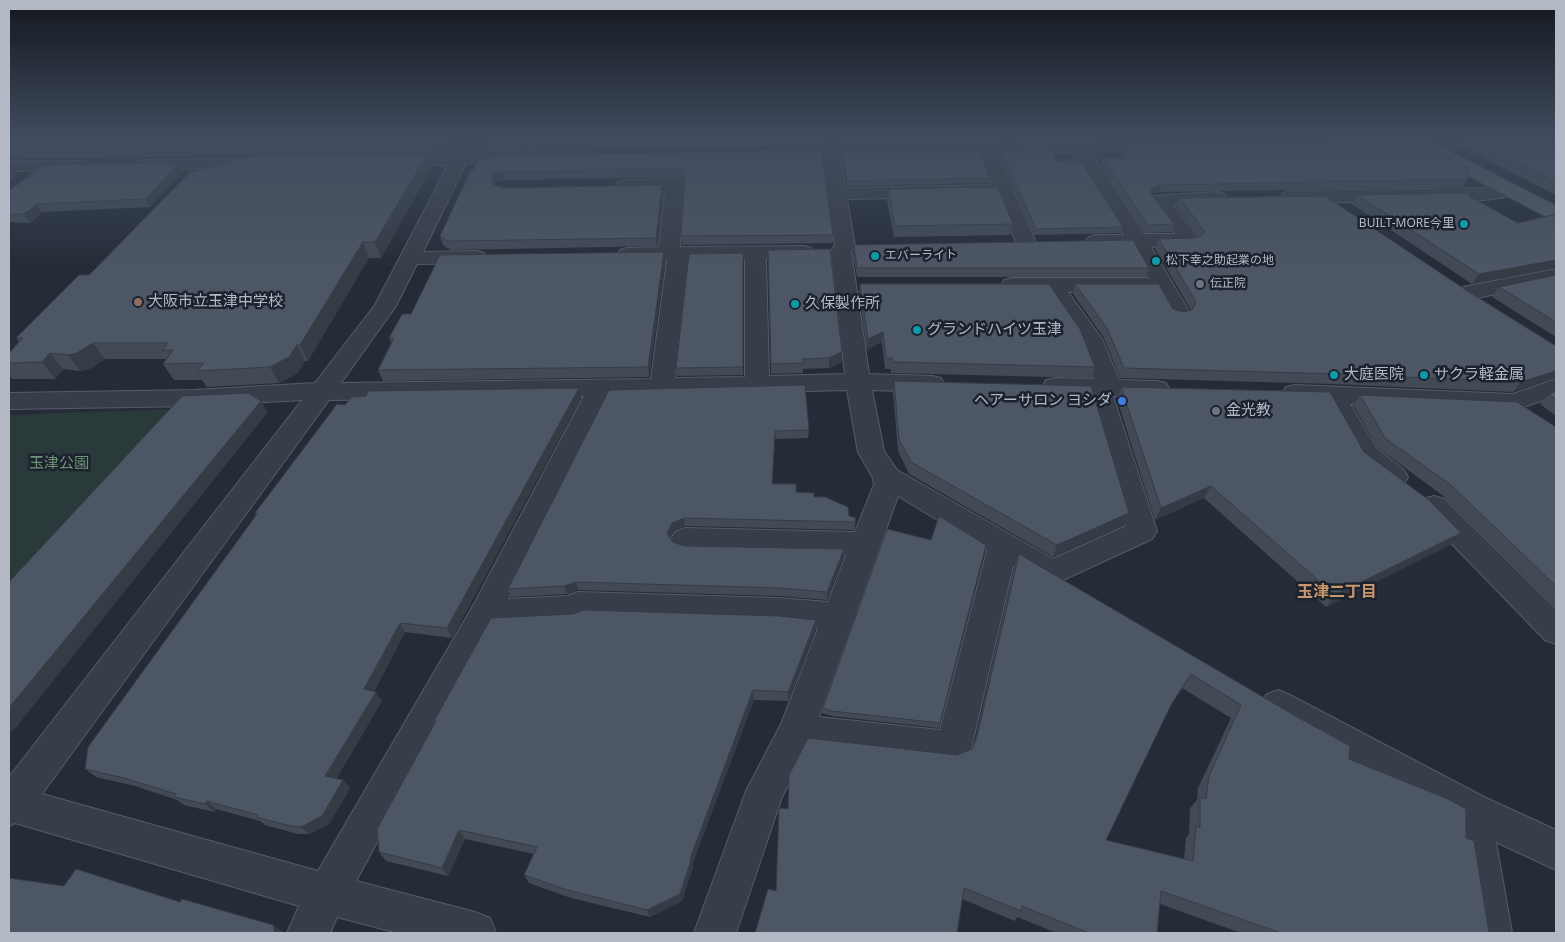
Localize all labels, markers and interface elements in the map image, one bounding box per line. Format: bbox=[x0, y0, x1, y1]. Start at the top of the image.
place label: BUILT-MORE今里 bbox=[1359, 217, 1454, 231]
marker: BUILT-MORE今里 bbox=[1458, 218, 1470, 230]
place label: エバーライト bbox=[885, 249, 957, 263]
marker: エバーライト bbox=[869, 250, 881, 262]
place label: 松下幸之助起業の地 bbox=[1166, 254, 1274, 268]
marker: 松下幸之助起業の地 bbox=[1150, 255, 1162, 267]
place label: 伝正院 bbox=[1210, 277, 1246, 291]
marker: 伝正院 bbox=[1194, 278, 1206, 290]
place label: 大阪市立玉津中学校 bbox=[148, 293, 283, 311]
place label: 久保製作所 bbox=[805, 295, 880, 313]
marker: 大阪市立玉津中学校 bbox=[132, 296, 144, 308]
marker: 久保製作所 bbox=[789, 298, 801, 310]
place label: グランドハイツ玉津 bbox=[927, 321, 1062, 339]
marker: グランドハイツ玉津 bbox=[911, 324, 923, 336]
place label: 大庭医院 bbox=[1344, 366, 1404, 384]
place label: サクラ軽金属 bbox=[1434, 366, 1524, 384]
marker: 大庭医院 bbox=[1328, 369, 1340, 381]
marker: サクラ軽金属 bbox=[1418, 369, 1430, 381]
place label: ヘアーサロン ヨシダ bbox=[974, 392, 1112, 410]
marker: ヘアーサロン ヨシダ bbox=[1116, 395, 1128, 407]
place label: 金光教 bbox=[1226, 402, 1271, 420]
marker: 金光教 bbox=[1210, 405, 1222, 417]
park label: 玉津公園 bbox=[29, 455, 89, 473]
district label: 玉津二丁目 bbox=[1297, 582, 1377, 602]

